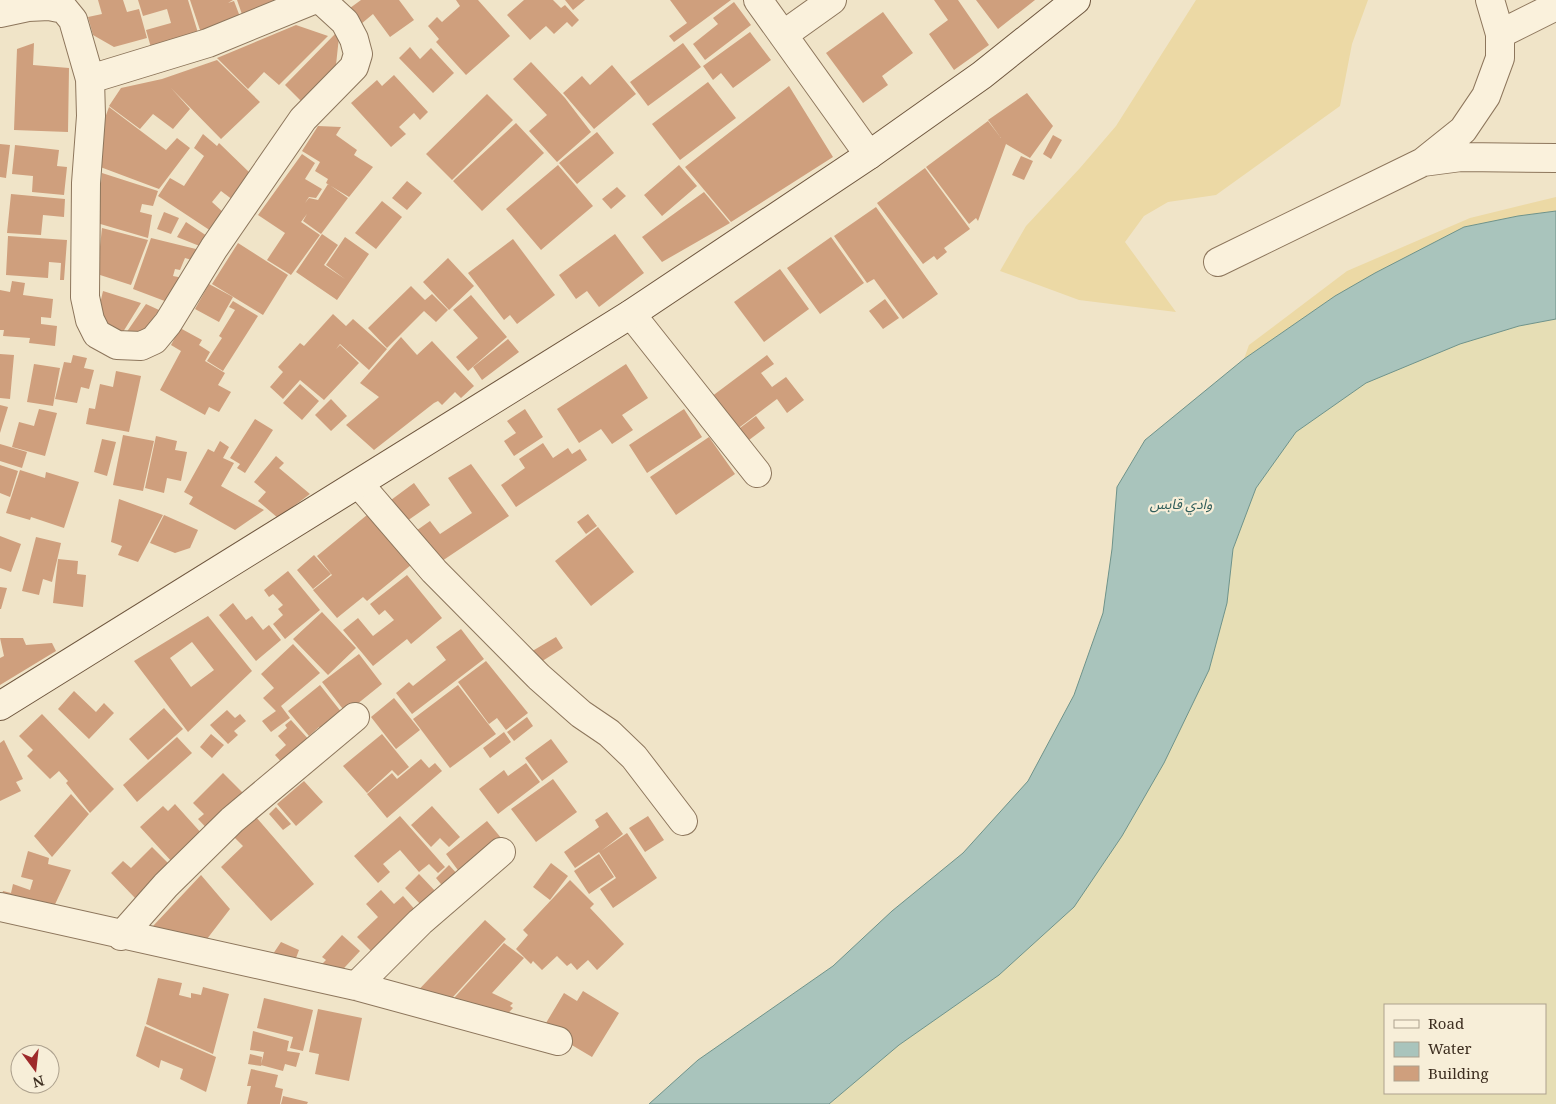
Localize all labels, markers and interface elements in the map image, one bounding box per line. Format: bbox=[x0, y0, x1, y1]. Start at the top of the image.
water label: وادي قابس bbox=[1150, 494, 1212, 515]
legend bbox=[1384, 1004, 1546, 1094]
text: Road bbox=[1428, 1013, 1464, 1033]
text: Water bbox=[1428, 1038, 1471, 1058]
north arrow bbox=[10, 1044, 60, 1094]
text: Building bbox=[1428, 1063, 1489, 1083]
text: N bbox=[31, 1071, 46, 1093]

